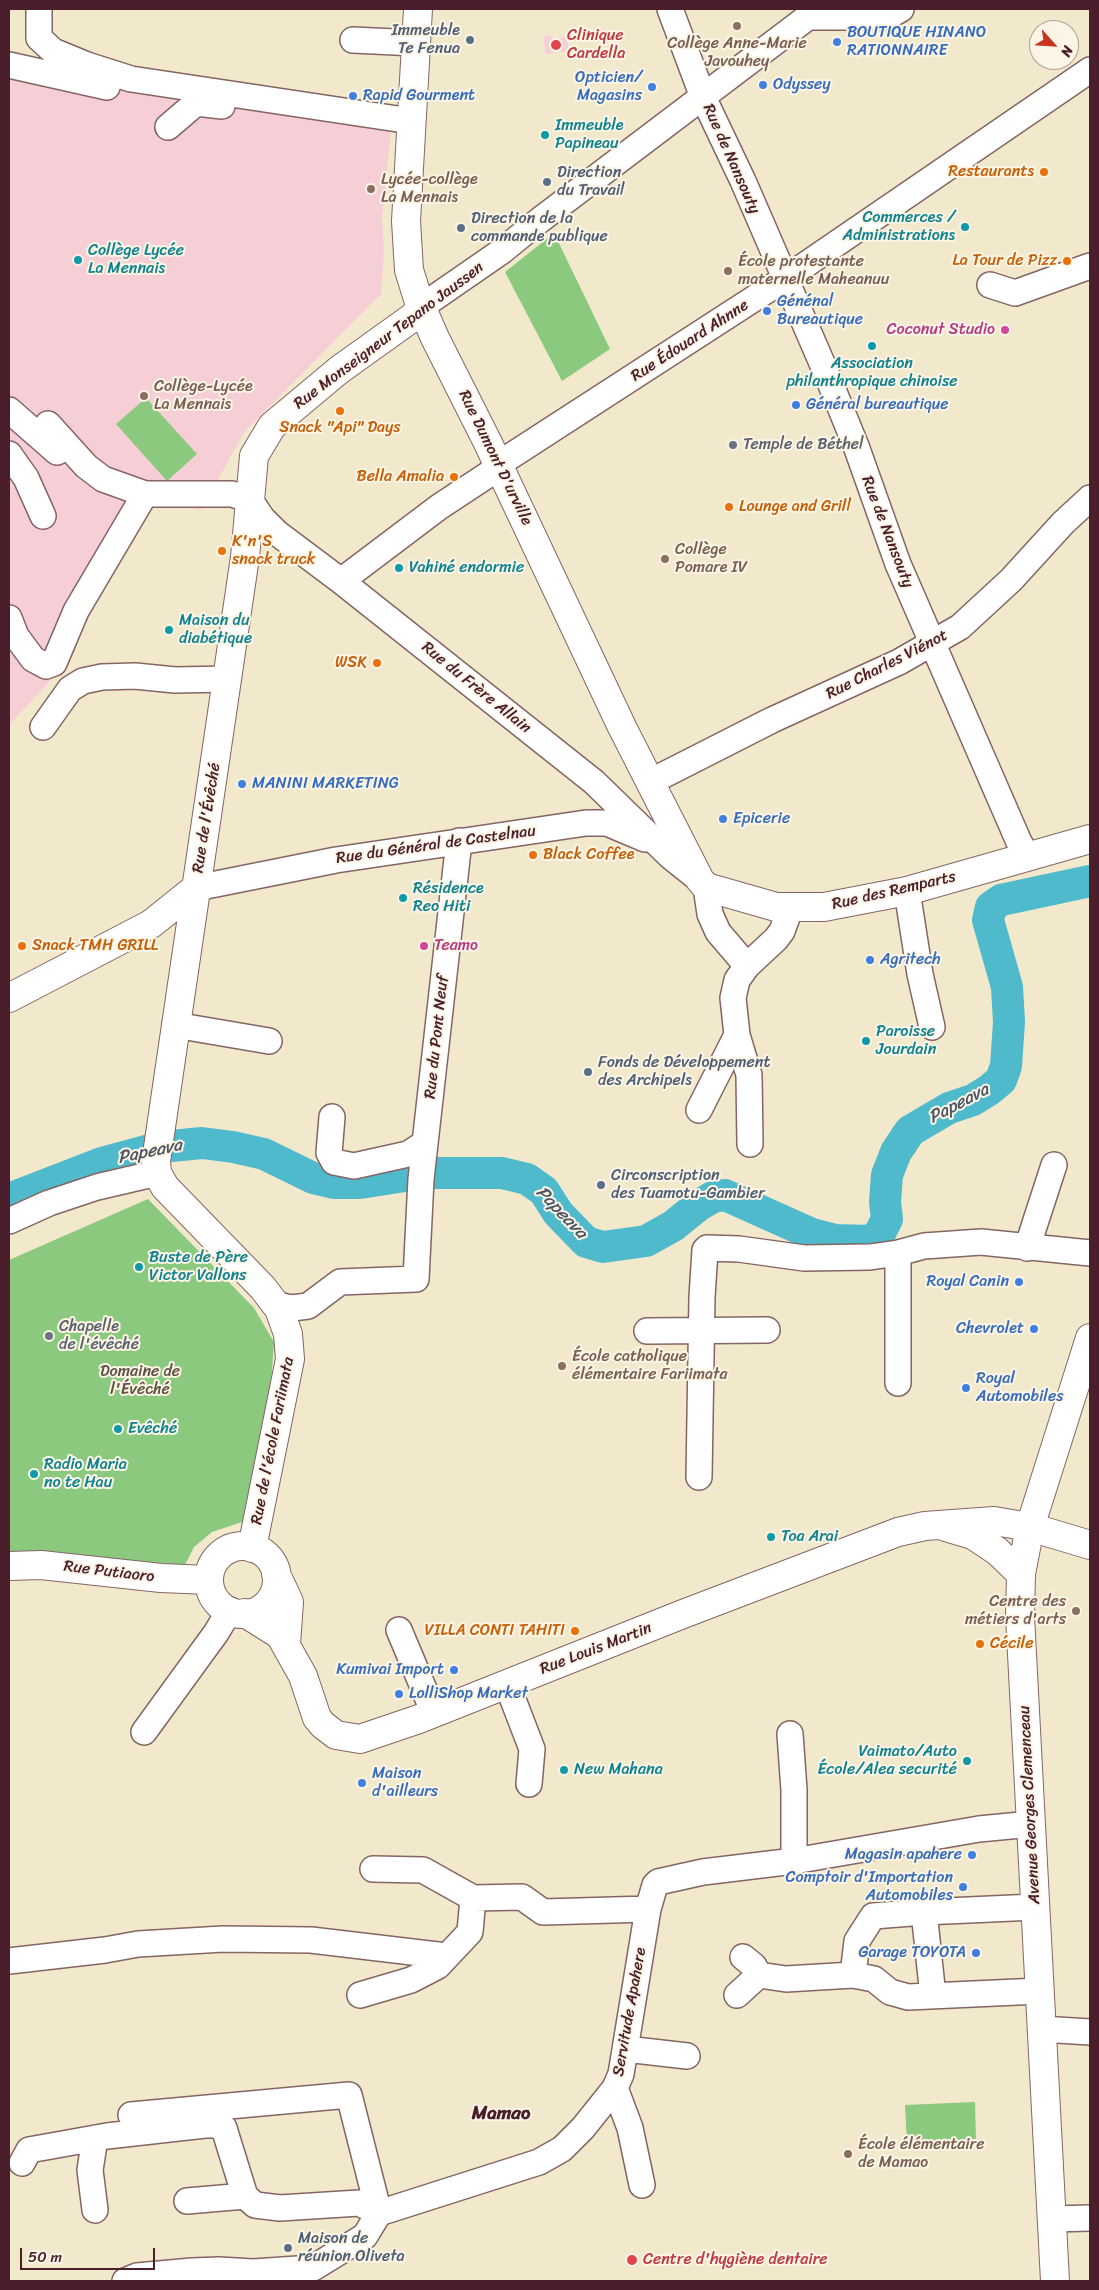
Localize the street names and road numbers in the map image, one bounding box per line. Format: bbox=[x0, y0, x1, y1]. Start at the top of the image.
street label: Rue de Nansouty bbox=[698, 101, 764, 217]
street label: Rue Monseigneur Tepano Jaussen bbox=[290, 258, 488, 414]
street label: Rue Édouard Ahnne bbox=[628, 296, 752, 386]
street label: Rue Dumont D'urville bbox=[454, 387, 536, 529]
street label: Rue de Nansouty bbox=[857, 473, 917, 591]
street label: Rue Charles Viénot bbox=[823, 626, 951, 704]
street label: Rue du Frère Allain bbox=[417, 638, 535, 738]
street label: Rue de l'Évêché bbox=[189, 762, 225, 874]
street label: Rue du Général de Castelnau bbox=[335, 821, 537, 869]
street label: Rue des Remparts bbox=[830, 867, 958, 915]
street label: Rue du Pont Neuf bbox=[421, 974, 453, 1100]
street label: Rue de l'école Fariimata bbox=[247, 1356, 299, 1526]
street label: Rue Putiaoro bbox=[63, 1557, 155, 1587]
street label: Rue Louis Martin bbox=[537, 1619, 655, 1679]
street label: Avenue Georges Clemenceau bbox=[1015, 1705, 1045, 1905]
street label: Servitude Apahere bbox=[609, 1946, 651, 2078]

